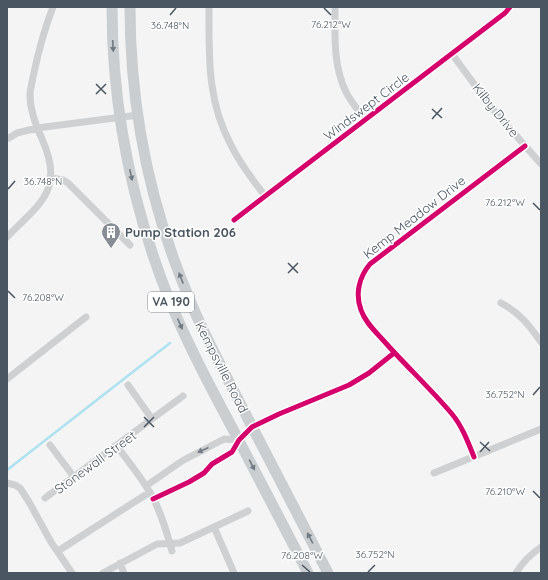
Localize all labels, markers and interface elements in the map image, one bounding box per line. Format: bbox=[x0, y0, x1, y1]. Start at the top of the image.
text: 76.212°W bbox=[311, 18, 351, 31]
text: 36.748°N bbox=[151, 19, 189, 32]
one-way arrow bbox=[110, 40, 116, 53]
street label: Windswept Circle bbox=[320, 69, 412, 143]
street label: Kilby Drive bbox=[469, 80, 523, 140]
one-way arrow bbox=[128, 168, 134, 181]
street label: Kemp Meadow Drive bbox=[360, 172, 468, 262]
text: 36.748°N bbox=[24, 175, 62, 188]
text: 76.212°W bbox=[485, 196, 525, 209]
building icon: Pump Station 206 bbox=[100, 221, 122, 249]
place label: Pump Station 206 bbox=[125, 224, 236, 240]
one-way arrow bbox=[177, 272, 183, 284]
text: 76.208°W bbox=[22, 291, 64, 304]
road number: VA 190 bbox=[148, 292, 194, 312]
one-way arrow bbox=[177, 319, 183, 330]
street label: Kempsville Road bbox=[192, 319, 252, 415]
text: 36.752°N bbox=[485, 388, 525, 401]
street label: Stonewall Street bbox=[51, 427, 139, 497]
one-way arrow bbox=[197, 447, 208, 453]
one-way arrow bbox=[249, 459, 255, 471]
text: 76.210°W bbox=[485, 485, 525, 498]
one-way arrow bbox=[307, 533, 313, 544]
text: 36.752°N bbox=[355, 548, 395, 561]
text: 76.208°W bbox=[281, 549, 323, 562]

